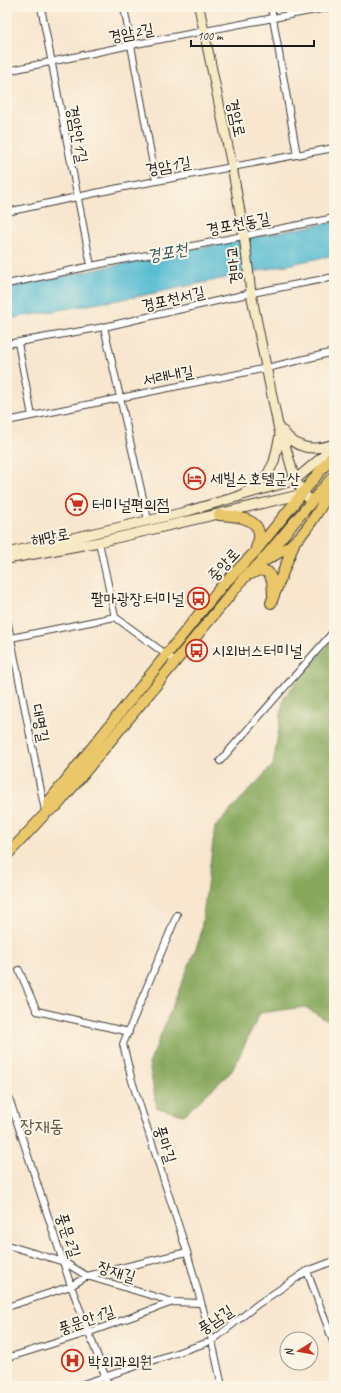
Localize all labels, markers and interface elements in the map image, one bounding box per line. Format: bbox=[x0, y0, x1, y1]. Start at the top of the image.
street label: 경암2길 bbox=[107, 19, 156, 47]
scale bar bbox=[191, 22, 314, 48]
text: 100 m bbox=[197, 28, 224, 44]
street label: 경암로 bbox=[222, 97, 250, 139]
street label: 경암안1길 bbox=[62, 104, 92, 165]
street label: 경암1길 bbox=[144, 152, 193, 180]
street label: 경포천동길 bbox=[205, 208, 272, 240]
water label: 경포천 bbox=[145, 238, 192, 267]
street label: 경마교 bbox=[222, 244, 246, 285]
street label: 경포천서길 bbox=[140, 282, 207, 316]
street label: 서래내길 bbox=[141, 361, 195, 391]
hotel icon: 세빌스호텔군산 bbox=[181, 465, 207, 491]
place label: 세빌스호텔군산 bbox=[210, 469, 300, 489]
supermarket icon: 터미널편의점 bbox=[64, 491, 90, 517]
place label: 터미널편의점 bbox=[92, 495, 169, 515]
street label: 해망로 bbox=[29, 524, 71, 550]
street label: 중앙로 bbox=[203, 544, 244, 586]
bus stop icon: 팔마광장.터미널 bbox=[186, 585, 212, 611]
place label: 팔마광장.터미널 bbox=[91, 589, 184, 609]
bus stop icon: 시외버스터미널 bbox=[183, 637, 209, 663]
place label: 시외버스터미널 bbox=[212, 641, 302, 661]
street label: 대명길 bbox=[27, 702, 54, 744]
district label: 장재동 bbox=[20, 1115, 64, 1137]
street label: 풍마길 bbox=[150, 1123, 181, 1166]
street label: 풍문2길 bbox=[51, 1210, 85, 1260]
street label: 장재길 bbox=[95, 1257, 138, 1287]
street label: 풍문안1길 bbox=[55, 1301, 117, 1339]
street label: 풍남길 bbox=[194, 1301, 237, 1339]
north arrow bbox=[279, 1331, 319, 1371]
text: N bbox=[281, 1346, 297, 1358]
hospital icon: 박외과의원 bbox=[59, 1348, 85, 1374]
place label: 박외과의원 bbox=[88, 1352, 152, 1372]

